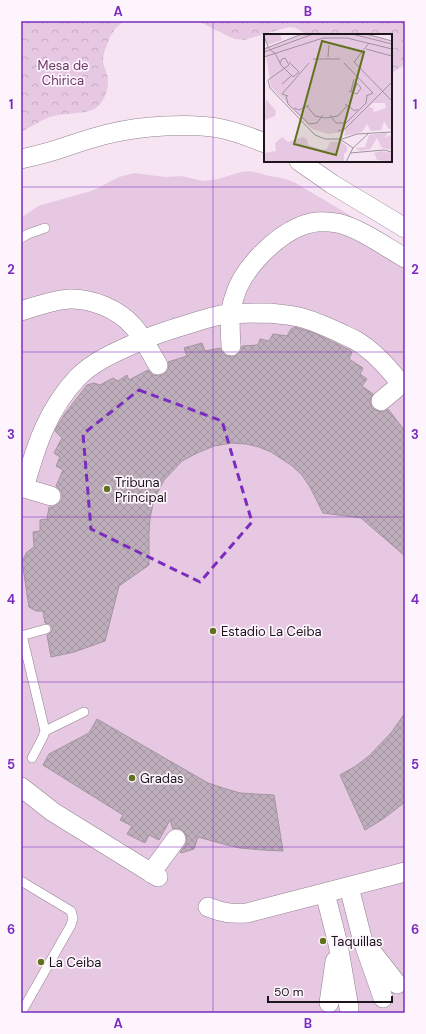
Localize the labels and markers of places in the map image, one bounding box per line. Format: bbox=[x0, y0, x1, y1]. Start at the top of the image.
place label: Tribuna Principal bbox=[115, 474, 167, 506]
marker: Tribuna Principal bbox=[102, 484, 112, 494]
place label: Estadio La Ceiba bbox=[221, 623, 322, 640]
marker: Estadio La Ceiba bbox=[208, 626, 218, 636]
place label: Gradas bbox=[140, 770, 184, 787]
marker: Gradas bbox=[127, 773, 137, 783]
place label: Taquillas bbox=[331, 933, 383, 950]
marker: Taquillas bbox=[318, 936, 328, 946]
place label: La Ceiba bbox=[49, 954, 101, 971]
marker: La Ceiba bbox=[36, 957, 46, 967]

